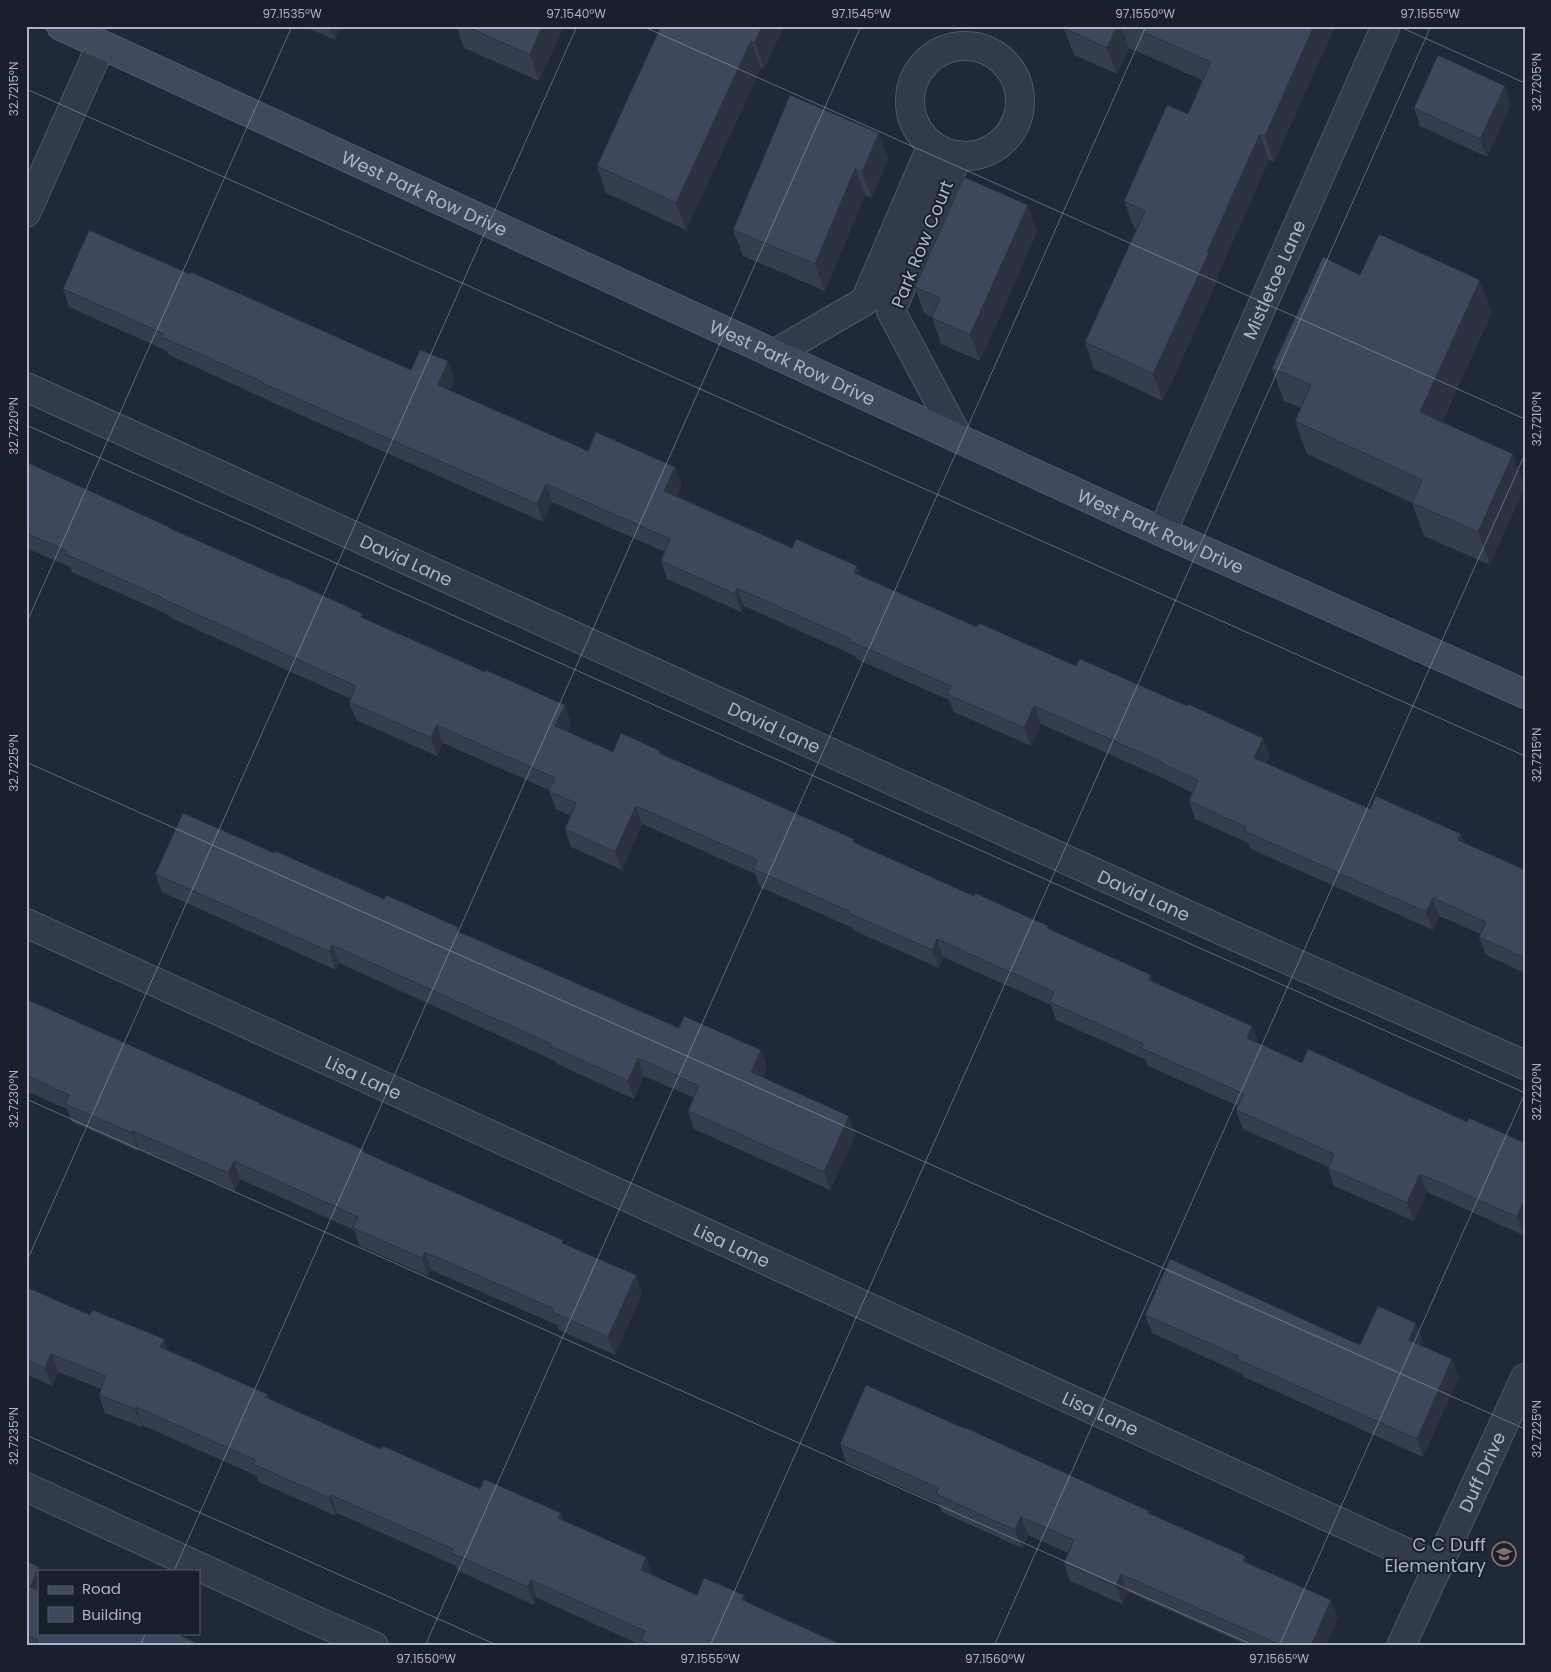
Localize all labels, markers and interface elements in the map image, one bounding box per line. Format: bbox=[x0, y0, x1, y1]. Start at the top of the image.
text: 97.1535°W bbox=[262, 5, 322, 22]
text: 97.1540°W bbox=[546, 5, 606, 22]
text: 97.1545°W bbox=[831, 5, 891, 22]
text: 97.1550°W bbox=[1115, 5, 1175, 22]
text: 97.1555°W bbox=[1400, 5, 1460, 22]
text: 32.7205°N bbox=[1528, 53, 1545, 111]
text: 32.7215°N bbox=[5, 62, 22, 116]
street label: West Park Row Drive bbox=[337, 144, 512, 242]
street label: Park Row Court bbox=[885, 176, 959, 312]
street label: Mistletoe Lane bbox=[1236, 216, 1311, 343]
street label: West Park Row Drive bbox=[705, 313, 880, 411]
text: 32.7210°N bbox=[1528, 392, 1545, 446]
text: 32.7220°N bbox=[5, 397, 22, 455]
street label: West Park Row Drive bbox=[1073, 482, 1248, 579]
street label: David Lane bbox=[356, 528, 457, 592]
street label: David Lane bbox=[724, 695, 825, 759]
text: 32.7215°N bbox=[1528, 728, 1545, 782]
text: 32.7225°N bbox=[5, 734, 22, 792]
street label: David Lane bbox=[1094, 863, 1194, 927]
street label: Lisa Lane bbox=[321, 1049, 406, 1105]
text: 32.7220°N bbox=[1528, 1063, 1545, 1121]
text: 32.7230°N bbox=[5, 1070, 22, 1128]
street label: Lisa Lane bbox=[690, 1217, 774, 1273]
street label: Lisa Lane bbox=[1058, 1385, 1143, 1441]
text: 32.7225°N bbox=[1528, 1400, 1545, 1458]
text: 32.7235°N bbox=[5, 1407, 22, 1465]
street label: Duff Drive bbox=[1452, 1427, 1511, 1516]
place label: C C Duff Elementary bbox=[1384, 1532, 1486, 1578]
school or university icon: C C Duff Elementary bbox=[1491, 1541, 1517, 1567]
legend bbox=[38, 1570, 200, 1634]
text: Road bbox=[82, 1578, 121, 1599]
text: Building bbox=[82, 1604, 142, 1625]
text: 97.1550°W bbox=[396, 1650, 456, 1667]
text: 97.1555°W bbox=[680, 1650, 740, 1667]
text: 97.1560°W bbox=[965, 1650, 1025, 1667]
text: 97.1565°W bbox=[1249, 1650, 1309, 1667]

